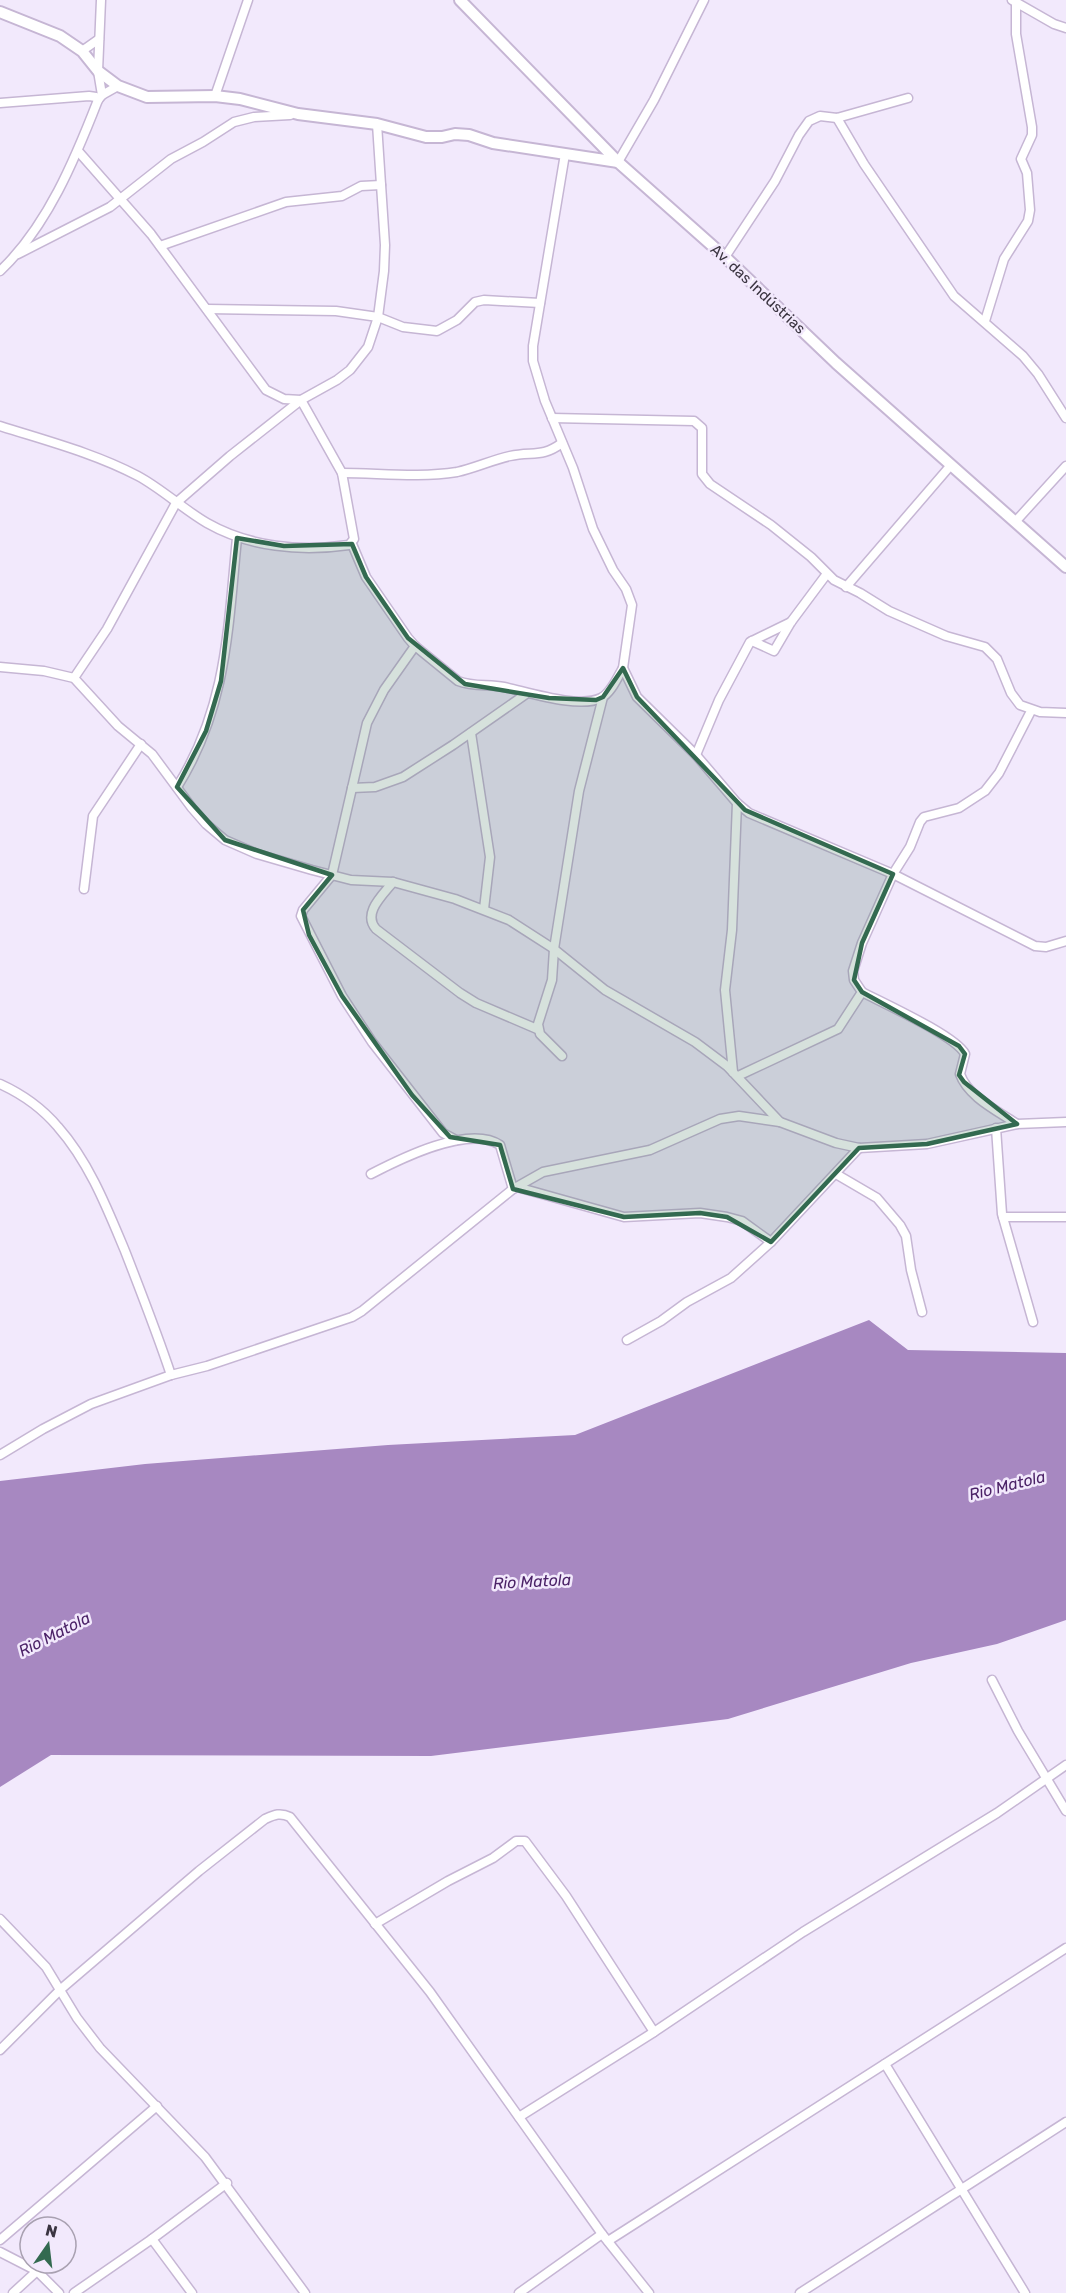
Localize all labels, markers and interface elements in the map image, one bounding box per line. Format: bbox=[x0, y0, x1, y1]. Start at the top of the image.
street label: Av. das Indústrias bbox=[707, 240, 809, 338]
water label: Rio Matola bbox=[967, 1467, 1047, 1504]
water label: Rio Matola bbox=[492, 1570, 572, 1593]
water label: Rio Matola bbox=[15, 1608, 93, 1661]
north arrow bbox=[18, 2215, 78, 2275]
text: N bbox=[44, 2220, 59, 2242]

